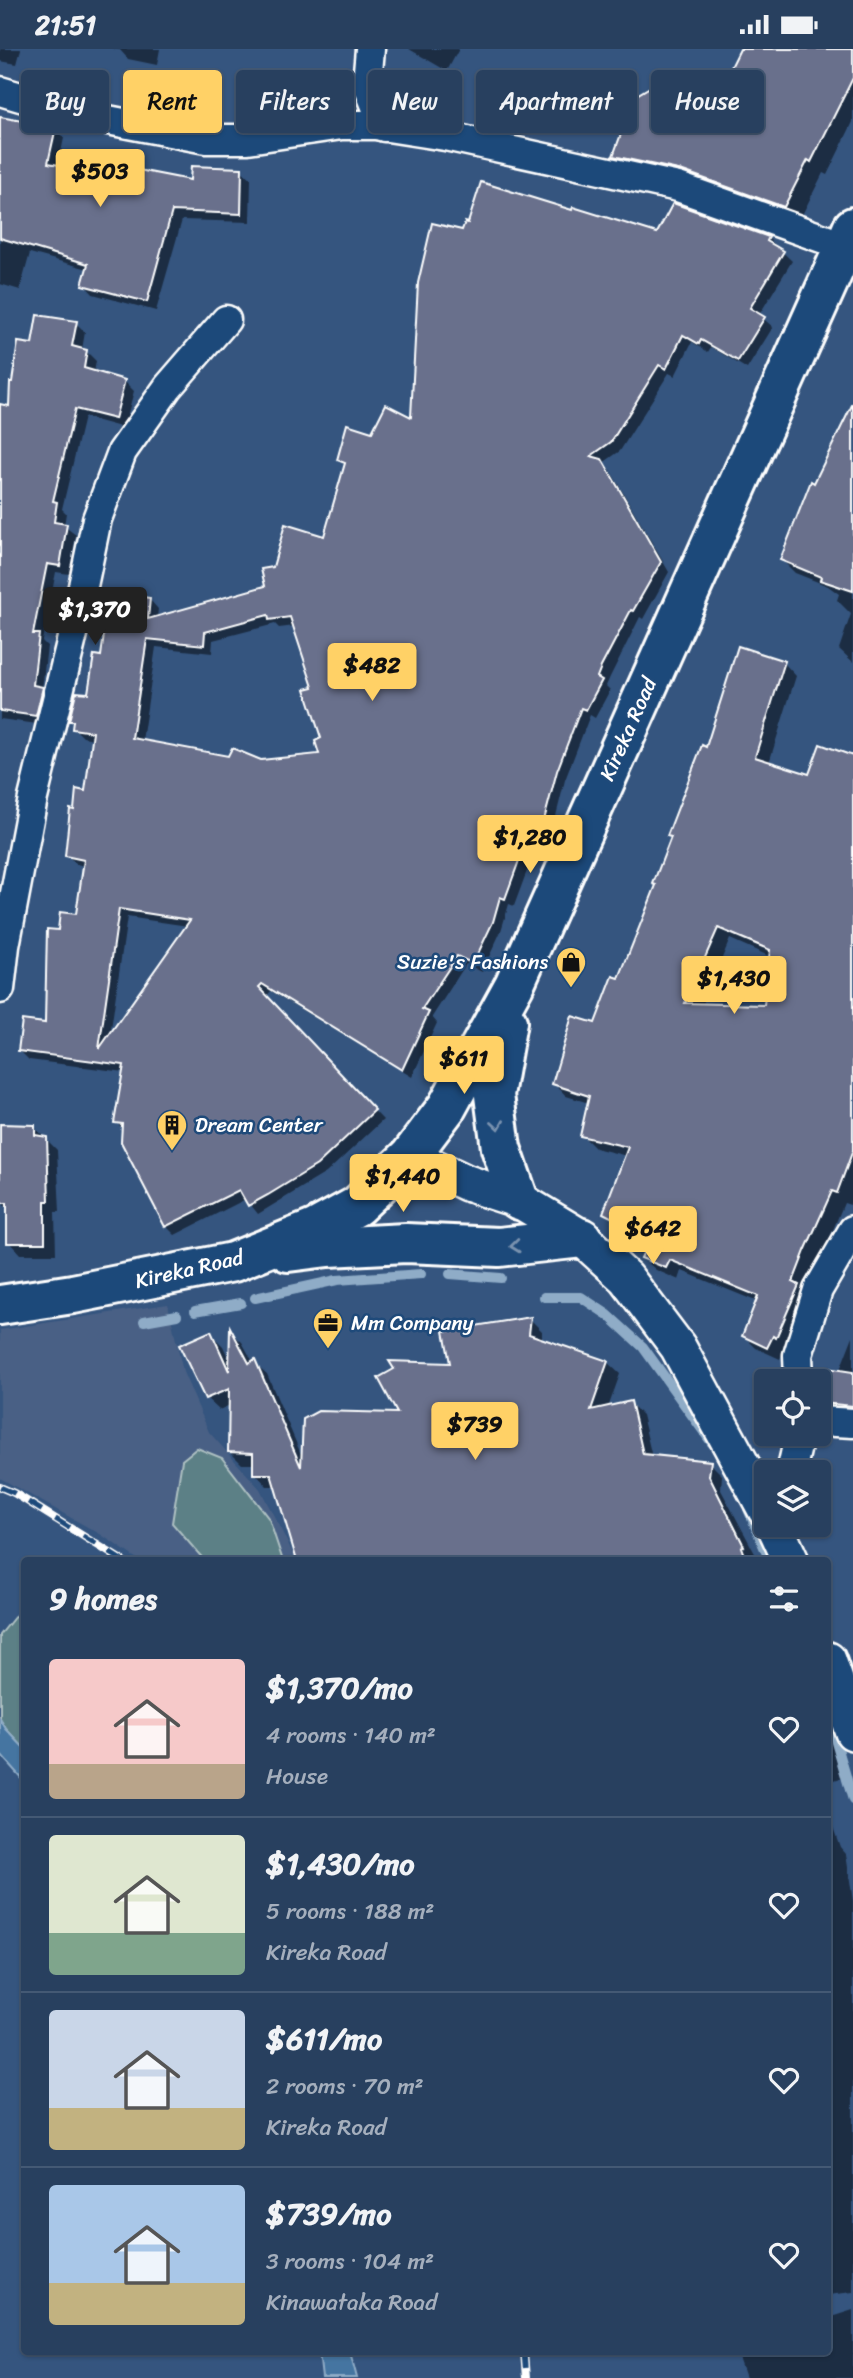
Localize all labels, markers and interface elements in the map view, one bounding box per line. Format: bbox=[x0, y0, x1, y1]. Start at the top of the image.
text: 21:51 bbox=[35, 2, 96, 48]
chip: Buy bbox=[21, 70, 109, 133]
chip: Rent bbox=[123, 70, 222, 133]
chip: Filters bbox=[236, 70, 354, 133]
chip: New bbox=[368, 70, 462, 133]
chip: Apartment bbox=[476, 70, 637, 133]
chip: House bbox=[651, 70, 764, 133]
pin: $503 bbox=[59, 149, 141, 209]
text: $503 bbox=[72, 151, 128, 192]
pin: $1,370 bbox=[38, 587, 152, 647]
text: $1,370 bbox=[59, 589, 131, 630]
pin: $482 bbox=[331, 643, 413, 703]
text: $482 bbox=[344, 645, 401, 686]
street label: Kireka Road bbox=[588, 669, 669, 787]
pin: $1,280 bbox=[473, 815, 587, 875]
text: $1,280 bbox=[493, 817, 567, 858]
place label: Suzie's Fashions bbox=[397, 943, 548, 981]
shop icon: Suzie's Fashions bbox=[554, 945, 588, 989]
pin: $1,430 bbox=[677, 957, 791, 1016]
text: $1,430 bbox=[697, 958, 771, 999]
pin: $611 bbox=[423, 1037, 505, 1096]
text: $611 bbox=[440, 1038, 488, 1079]
place label: Dream Center bbox=[195, 1106, 324, 1144]
building icon: Dream Center bbox=[155, 1108, 189, 1152]
one-way arrow bbox=[490, 1119, 505, 1131]
pin: $1,440 bbox=[346, 1155, 460, 1214]
text: $1,440 bbox=[366, 1156, 440, 1197]
pin: $642 bbox=[612, 1207, 694, 1266]
text: $642 bbox=[625, 1208, 681, 1249]
street label: Kireka Road bbox=[131, 1238, 249, 1300]
one-way arrow bbox=[509, 1238, 520, 1253]
place label: Mm Company bbox=[351, 1304, 474, 1342]
office icon: Mm Company bbox=[311, 1306, 345, 1350]
map controls bbox=[754, 1369, 831, 1537]
button: locate bbox=[754, 1369, 831, 1446]
pin: $739 bbox=[434, 1403, 516, 1462]
text: $739 bbox=[447, 1404, 503, 1445]
button: layers bbox=[754, 1460, 831, 1537]
text: 9 homes bbox=[49, 1572, 157, 1626]
icon: filters bbox=[765, 1580, 803, 1618]
text: $1,370/mo bbox=[266, 1661, 413, 1715]
icon: home bbox=[105, 1687, 189, 1771]
icon: heart bbox=[765, 1710, 803, 1748]
text: 4 rooms · 140 m² bbox=[266, 1715, 436, 1756]
text: House bbox=[266, 1756, 328, 1797]
text: $1,430/mo bbox=[266, 1837, 414, 1891]
icon: home bbox=[105, 1863, 189, 1947]
icon: heart bbox=[765, 1886, 803, 1924]
text: 5 rooms · 188 m² bbox=[266, 1891, 434, 1932]
text: Kireka Road bbox=[266, 1932, 387, 1973]
text: $611/mo bbox=[266, 2012, 382, 2066]
icon: home bbox=[105, 2038, 189, 2122]
icon: heart bbox=[765, 2061, 803, 2099]
text: 2 rooms · 70 m² bbox=[266, 2066, 424, 2107]
text: Kireka Road bbox=[266, 2107, 387, 2148]
text: $739/mo bbox=[266, 2187, 391, 2241]
icon: home bbox=[105, 2213, 189, 2297]
icon: heart bbox=[765, 2236, 803, 2274]
text: 3 rooms · 104 m² bbox=[266, 2241, 434, 2282]
text: Kinawataka Road bbox=[266, 2282, 437, 2323]

